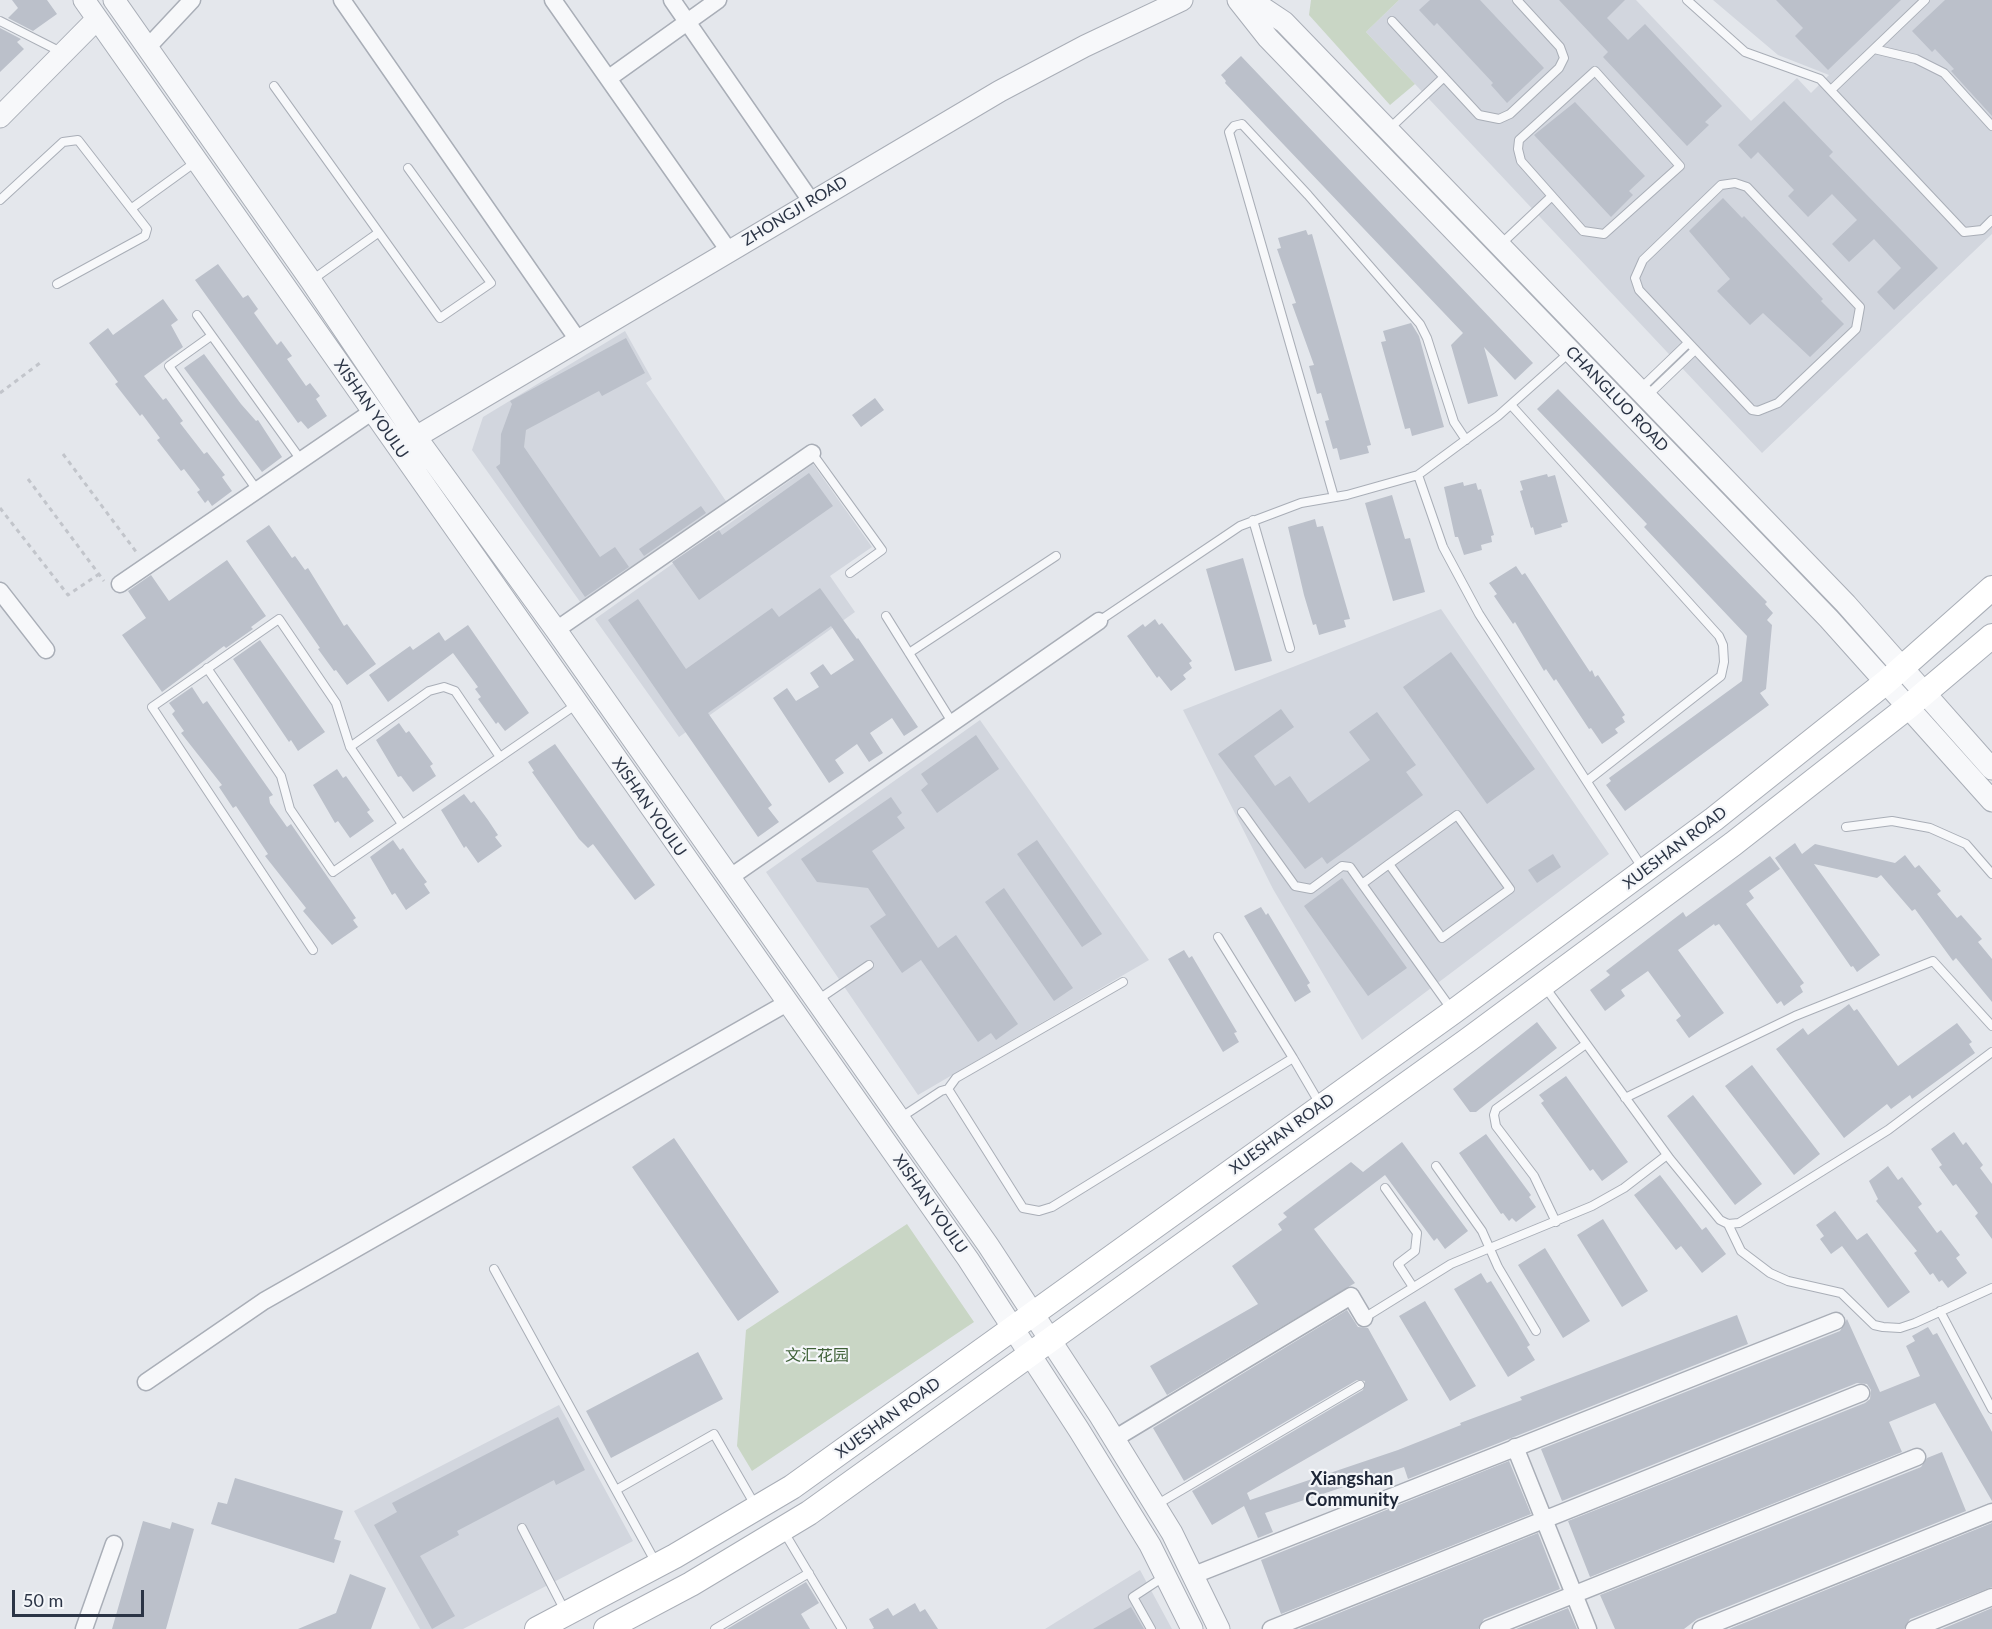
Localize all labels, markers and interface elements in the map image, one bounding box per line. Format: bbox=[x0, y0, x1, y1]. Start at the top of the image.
street label: ZHONGJI ROAD bbox=[739, 172, 851, 250]
street label: CHANGLUO ROAD bbox=[1562, 342, 1672, 456]
street label: XISHAN YOULU bbox=[330, 356, 412, 462]
street label: XISHAN YOULU bbox=[608, 754, 690, 860]
street label: XUESHAN ROAD bbox=[1619, 803, 1731, 893]
street label: XUESHAN ROAD bbox=[1226, 1090, 1338, 1178]
street label: XISHAN YOULU bbox=[889, 1151, 971, 1257]
park label: 文汇花园 bbox=[785, 1346, 849, 1366]
street label: XUESHAN ROAD bbox=[832, 1374, 944, 1462]
district label: Xiangshan Community bbox=[1305, 1468, 1399, 1510]
scale bar bbox=[15, 1578, 147, 1616]
text: 50 m bbox=[23, 1589, 63, 1611]

